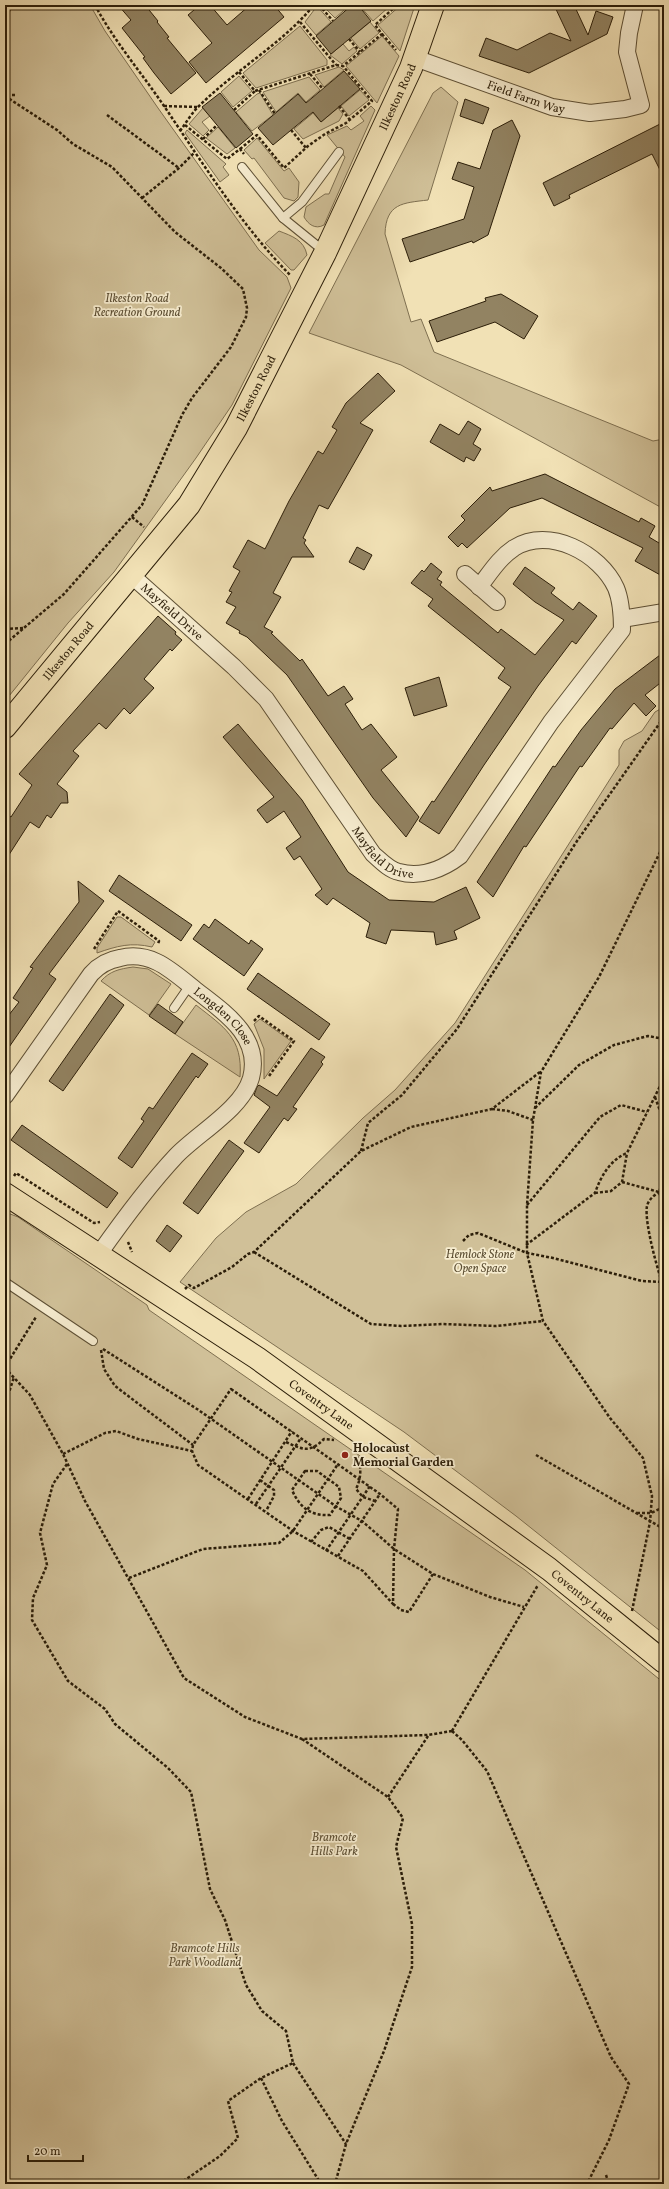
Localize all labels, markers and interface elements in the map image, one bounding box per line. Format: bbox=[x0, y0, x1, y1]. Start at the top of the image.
street label: Ilkeston Road bbox=[376, 61, 421, 133]
street label: Field Farm Way bbox=[485, 77, 567, 118]
park label: Ilkeston Road Recreation Ground bbox=[93, 291, 181, 321]
street label: Ilkeston Road bbox=[234, 353, 281, 425]
street label: Mayfield Drive bbox=[137, 580, 206, 645]
street label: Ilkeston Road bbox=[40, 618, 98, 684]
street label: Mayfield Drive bbox=[347, 824, 414, 883]
street label: Longden Close bbox=[190, 984, 255, 1048]
park label: Hemlock Stone Open Space bbox=[446, 1247, 515, 1277]
street label: Coventry Lane bbox=[285, 1376, 357, 1434]
place label: Holocaust Memorial Garden bbox=[353, 1441, 454, 1471]
marker: Holocaust Memorial Garden bbox=[340, 1450, 350, 1460]
street label: Coventry Lane bbox=[547, 1567, 617, 1627]
park label: Bramcote Hills Park bbox=[310, 1830, 358, 1860]
park label: Bramcote Hills Park Woodland bbox=[169, 1941, 242, 1971]
scale bar bbox=[28, 2137, 83, 2163]
text: 20 m bbox=[34, 2144, 61, 2160]

